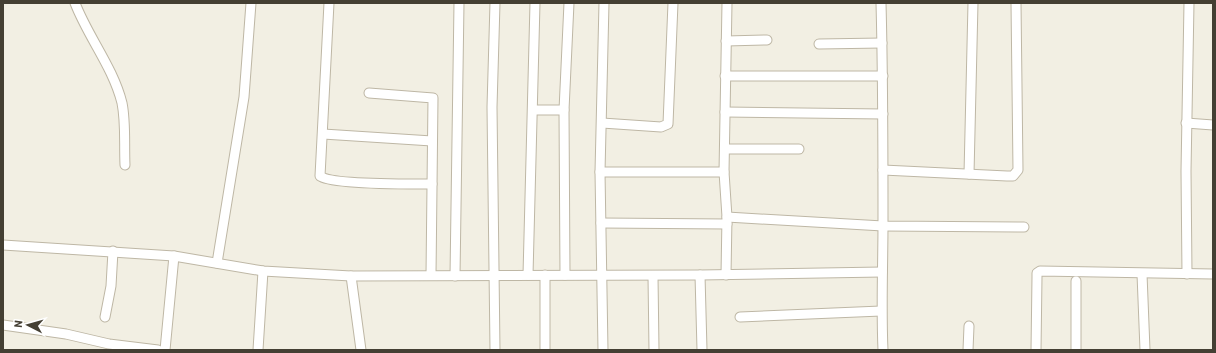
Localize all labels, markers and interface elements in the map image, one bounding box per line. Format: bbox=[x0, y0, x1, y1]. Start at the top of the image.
north arrow bbox=[8, 305, 48, 345]
text: N bbox=[11, 320, 24, 328]

